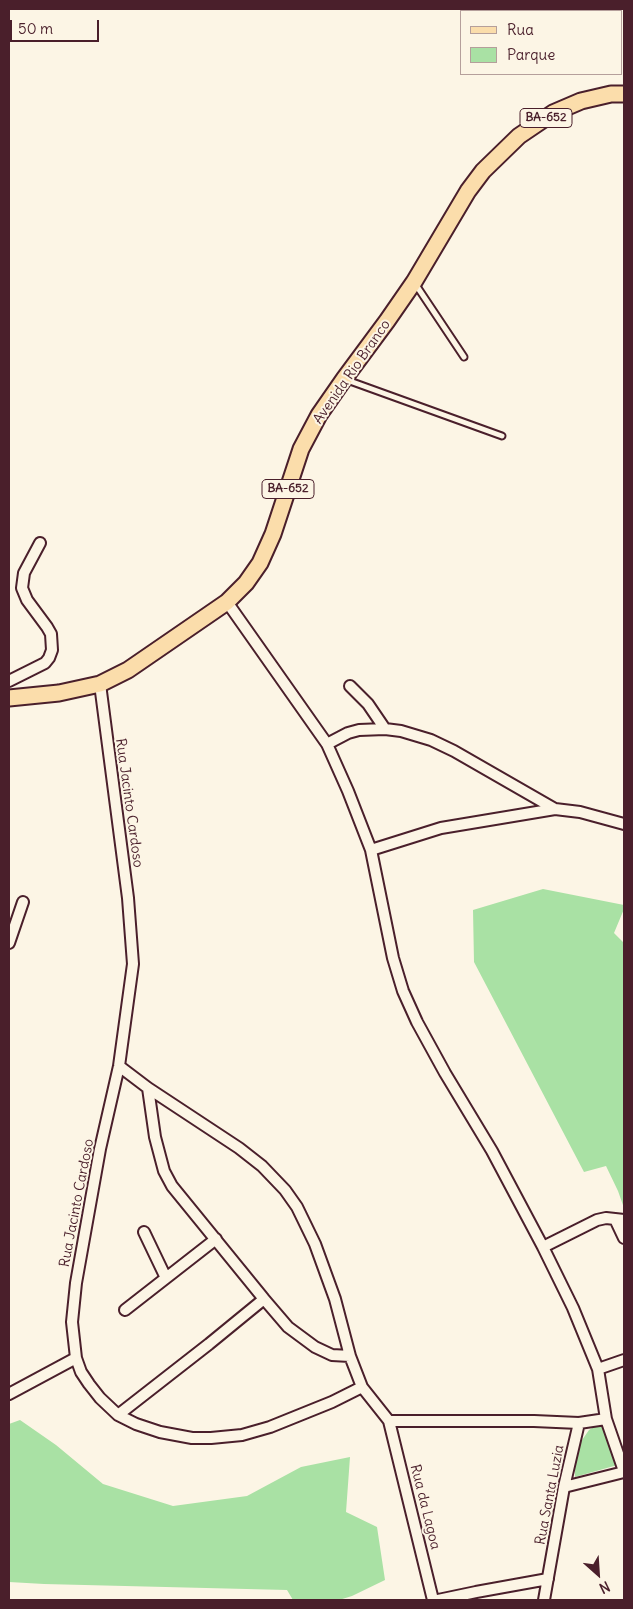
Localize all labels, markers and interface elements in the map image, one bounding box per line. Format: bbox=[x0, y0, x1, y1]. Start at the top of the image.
scale bar bbox=[12, 10, 101, 42]
legend bbox=[460, 10, 623, 75]
text: 50 m bbox=[18, 19, 53, 38]
text: Rua bbox=[507, 20, 534, 39]
text: Parque bbox=[507, 45, 555, 64]
road number: BA-652 bbox=[520, 109, 572, 128]
street label: Avenida Rio Branco bbox=[310, 317, 394, 427]
road number: BA-652 bbox=[262, 479, 314, 498]
street label: Rua Jacinto Cardoso bbox=[112, 737, 146, 869]
street label: Rua Jacinto Cardoso bbox=[56, 1137, 98, 1269]
street label: Rua Santa Luzia bbox=[532, 1444, 568, 1546]
street label: Rua da Lagoa bbox=[406, 1463, 444, 1551]
north arrow bbox=[573, 1549, 623, 1599]
text: N bbox=[596, 1577, 613, 1598]

